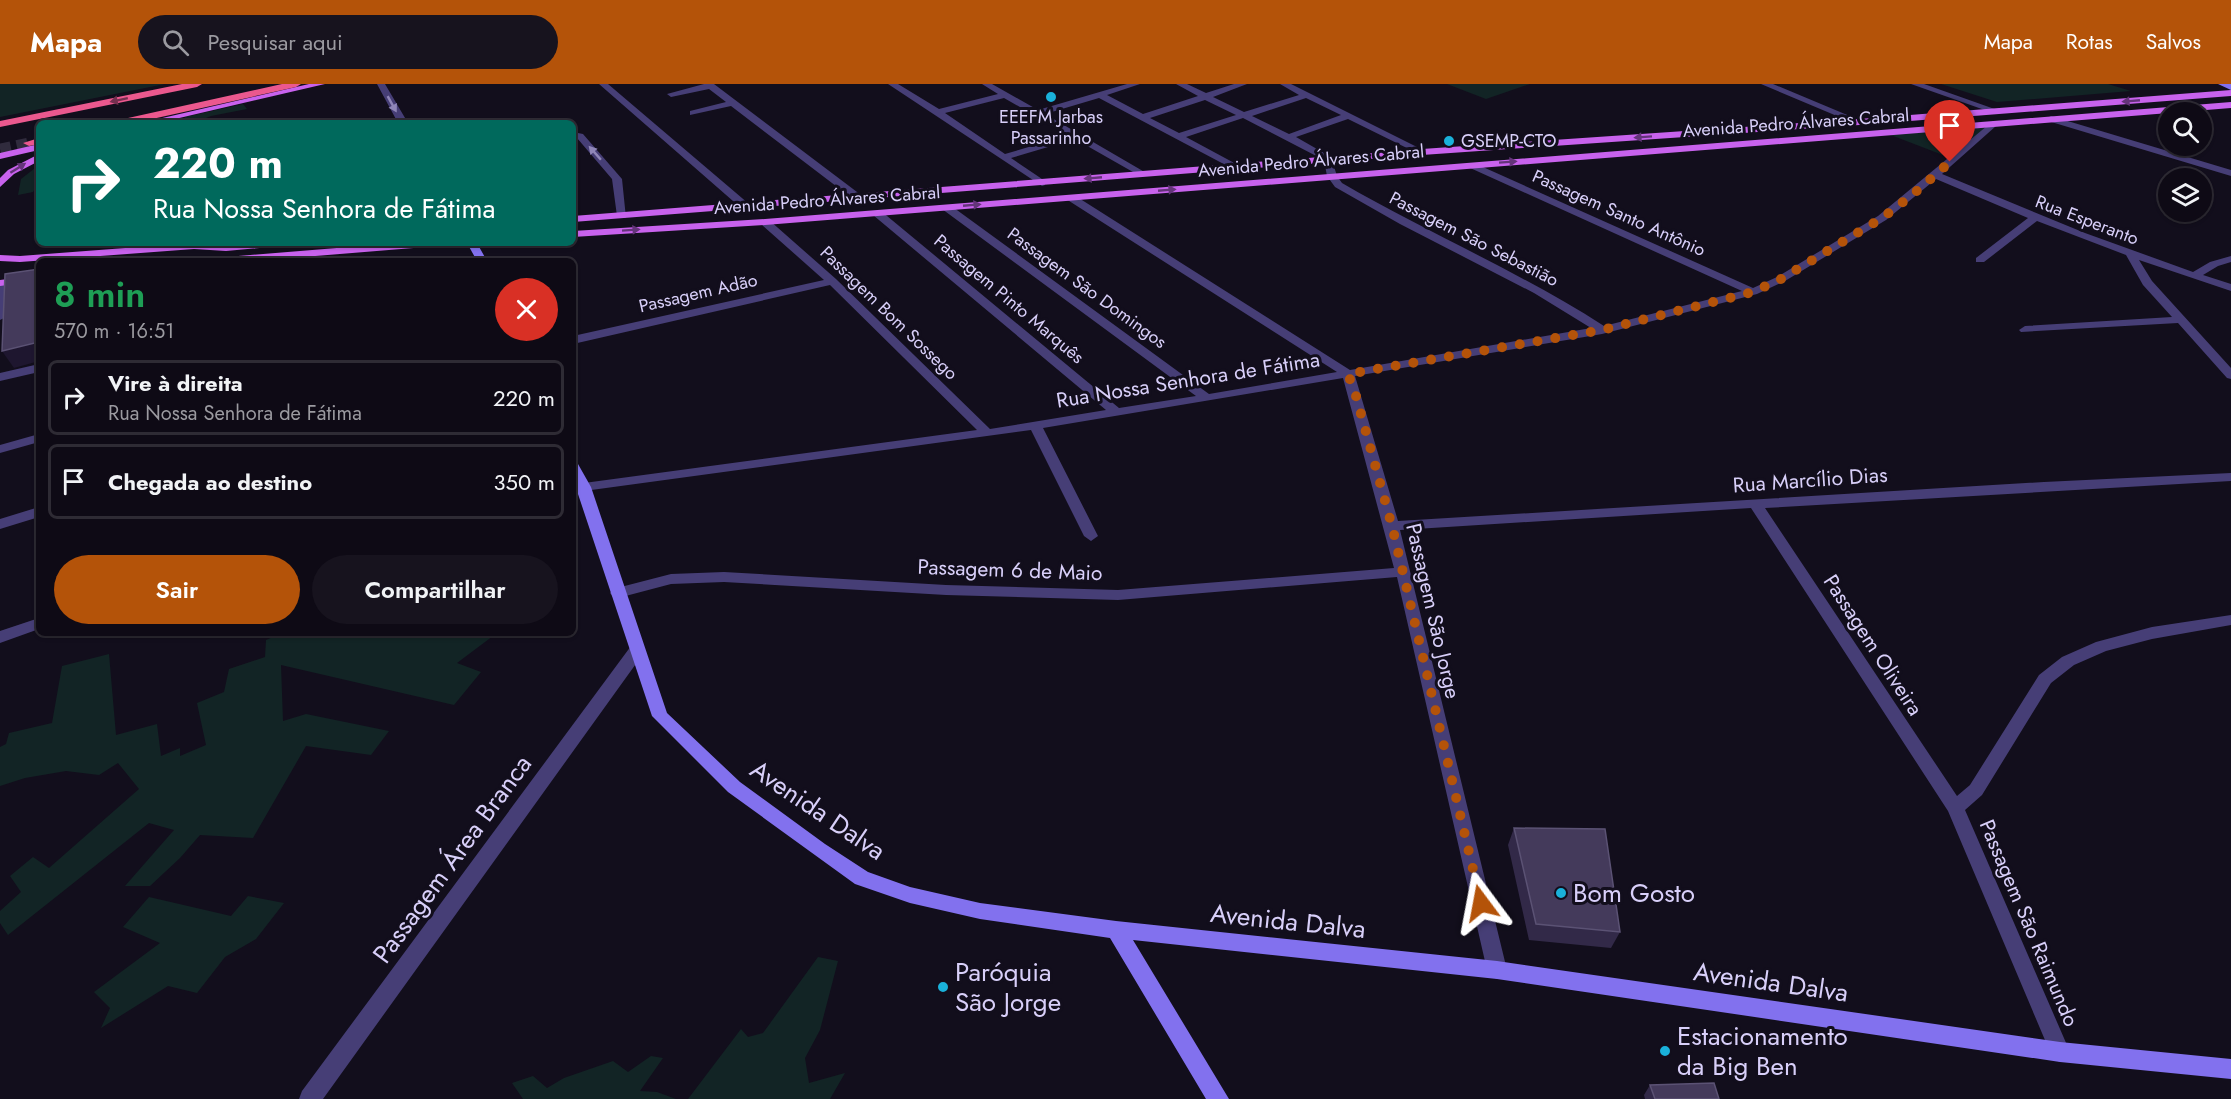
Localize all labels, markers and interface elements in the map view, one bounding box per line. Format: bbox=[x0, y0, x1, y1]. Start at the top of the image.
search box bbox=[138, 15, 558, 69]
text: Mapa bbox=[30, 22, 102, 63]
icon: search bbox=[159, 26, 192, 59]
text: Pesquisar aqui bbox=[207, 26, 343, 58]
text: Mapa bbox=[1984, 27, 2033, 57]
text: Rotas bbox=[2066, 27, 2113, 57]
text: Salvos bbox=[2146, 27, 2201, 57]
marker: EEEFM Jarbas Passarinho bbox=[1044, 90, 1058, 104]
one-way arrow bbox=[387, 95, 397, 112]
one-way arrow bbox=[109, 96, 128, 105]
one-way arrow bbox=[2121, 96, 2140, 106]
pin bbox=[1924, 100, 1975, 162]
street label: Avenida Pedro Álvares Cabral bbox=[1682, 102, 1910, 144]
map controls bbox=[2158, 102, 2212, 222]
button: search bbox=[2158, 102, 2212, 156]
place label: EEEFM Jarbas Passarinho bbox=[999, 104, 1103, 151]
icon: arrive bbox=[1933, 109, 1966, 142]
place label: GSEMP-CTO bbox=[1461, 128, 1556, 154]
one-way arrow bbox=[1634, 132, 1653, 141]
text: 220 m bbox=[153, 133, 283, 194]
marker: GSEMP-CTO bbox=[1442, 134, 1456, 148]
street label: Avenida Pedro Álvares Cabral bbox=[1197, 138, 1425, 184]
icon: right bbox=[54, 144, 132, 222]
one-way arrow bbox=[588, 145, 601, 161]
one-way arrow bbox=[1498, 157, 1517, 167]
one-way arrow bbox=[9, 162, 26, 173]
street label: Passagem Santo Antônio bbox=[1528, 163, 1710, 263]
button: layers bbox=[2158, 168, 2212, 222]
one-way arrow bbox=[1083, 173, 1102, 183]
street label: Avenida Pedro Álvares Cabral bbox=[713, 179, 941, 221]
one-way arrow bbox=[1157, 185, 1176, 194]
street label: Passagem São Sebastião bbox=[1385, 185, 1563, 293]
street label: Rua Esperanto bbox=[2032, 188, 2143, 252]
text: Rua Nossa Senhora de Fátima bbox=[153, 189, 496, 228]
one-way arrow bbox=[963, 200, 982, 210]
street label: Passagem São Domingos bbox=[1002, 221, 1172, 355]
one-way arrow bbox=[622, 226, 641, 235]
street label: Passagem Pinto Marquês bbox=[928, 228, 1090, 370]
street label: Passagem Bom Sossego bbox=[814, 240, 964, 386]
street label: Passagem Adão bbox=[636, 267, 760, 319]
text: 8 min bbox=[54, 268, 145, 320]
button: close bbox=[495, 278, 558, 341]
text: 570 m · 16:51 bbox=[54, 317, 174, 346]
street label: Rua Nossa Senhora de Fátima bbox=[1054, 344, 1322, 416]
text: Vire à direita bbox=[108, 367, 243, 399]
icon: right bbox=[57, 381, 90, 414]
text: 220 m bbox=[493, 382, 555, 414]
text: Rua Nossa Senhora de Fátima bbox=[108, 399, 362, 428]
street label: Rua Marcílio Dias bbox=[1732, 460, 1888, 500]
icon: arrive bbox=[57, 465, 90, 498]
text: Chegada ao destino bbox=[108, 466, 312, 498]
text: 350 m bbox=[494, 466, 555, 498]
street label: Passagem São Jorge bbox=[1398, 520, 1468, 702]
street label: Passagem 6 de Maio bbox=[917, 552, 1103, 588]
button: Sair bbox=[54, 555, 300, 624]
button: Compartilhar bbox=[312, 555, 558, 624]
street label: Passagem Oliveira bbox=[1816, 569, 1930, 721]
street label: Passagem Área Branca bbox=[363, 747, 541, 971]
street label: Avenida Dalva bbox=[743, 751, 893, 869]
street label: Passagem São Raimundo bbox=[1972, 815, 2086, 1031]
position arrow bbox=[1449, 871, 1513, 935]
place label: Bom Gosto bbox=[1573, 874, 1695, 912]
marker: Bom Gosto bbox=[1554, 886, 1568, 900]
street label: Avenida Dalva bbox=[1208, 894, 1368, 948]
street label: Avenida Dalva bbox=[1691, 952, 1851, 1012]
place label: Paróquia São Jorge bbox=[955, 953, 1061, 1021]
marker: Paróquia São Jorge bbox=[936, 980, 950, 994]
place label: Estacionamento da Big Ben bbox=[1677, 1017, 1848, 1085]
marker: Estacionamento da Big Ben bbox=[1658, 1044, 1672, 1058]

